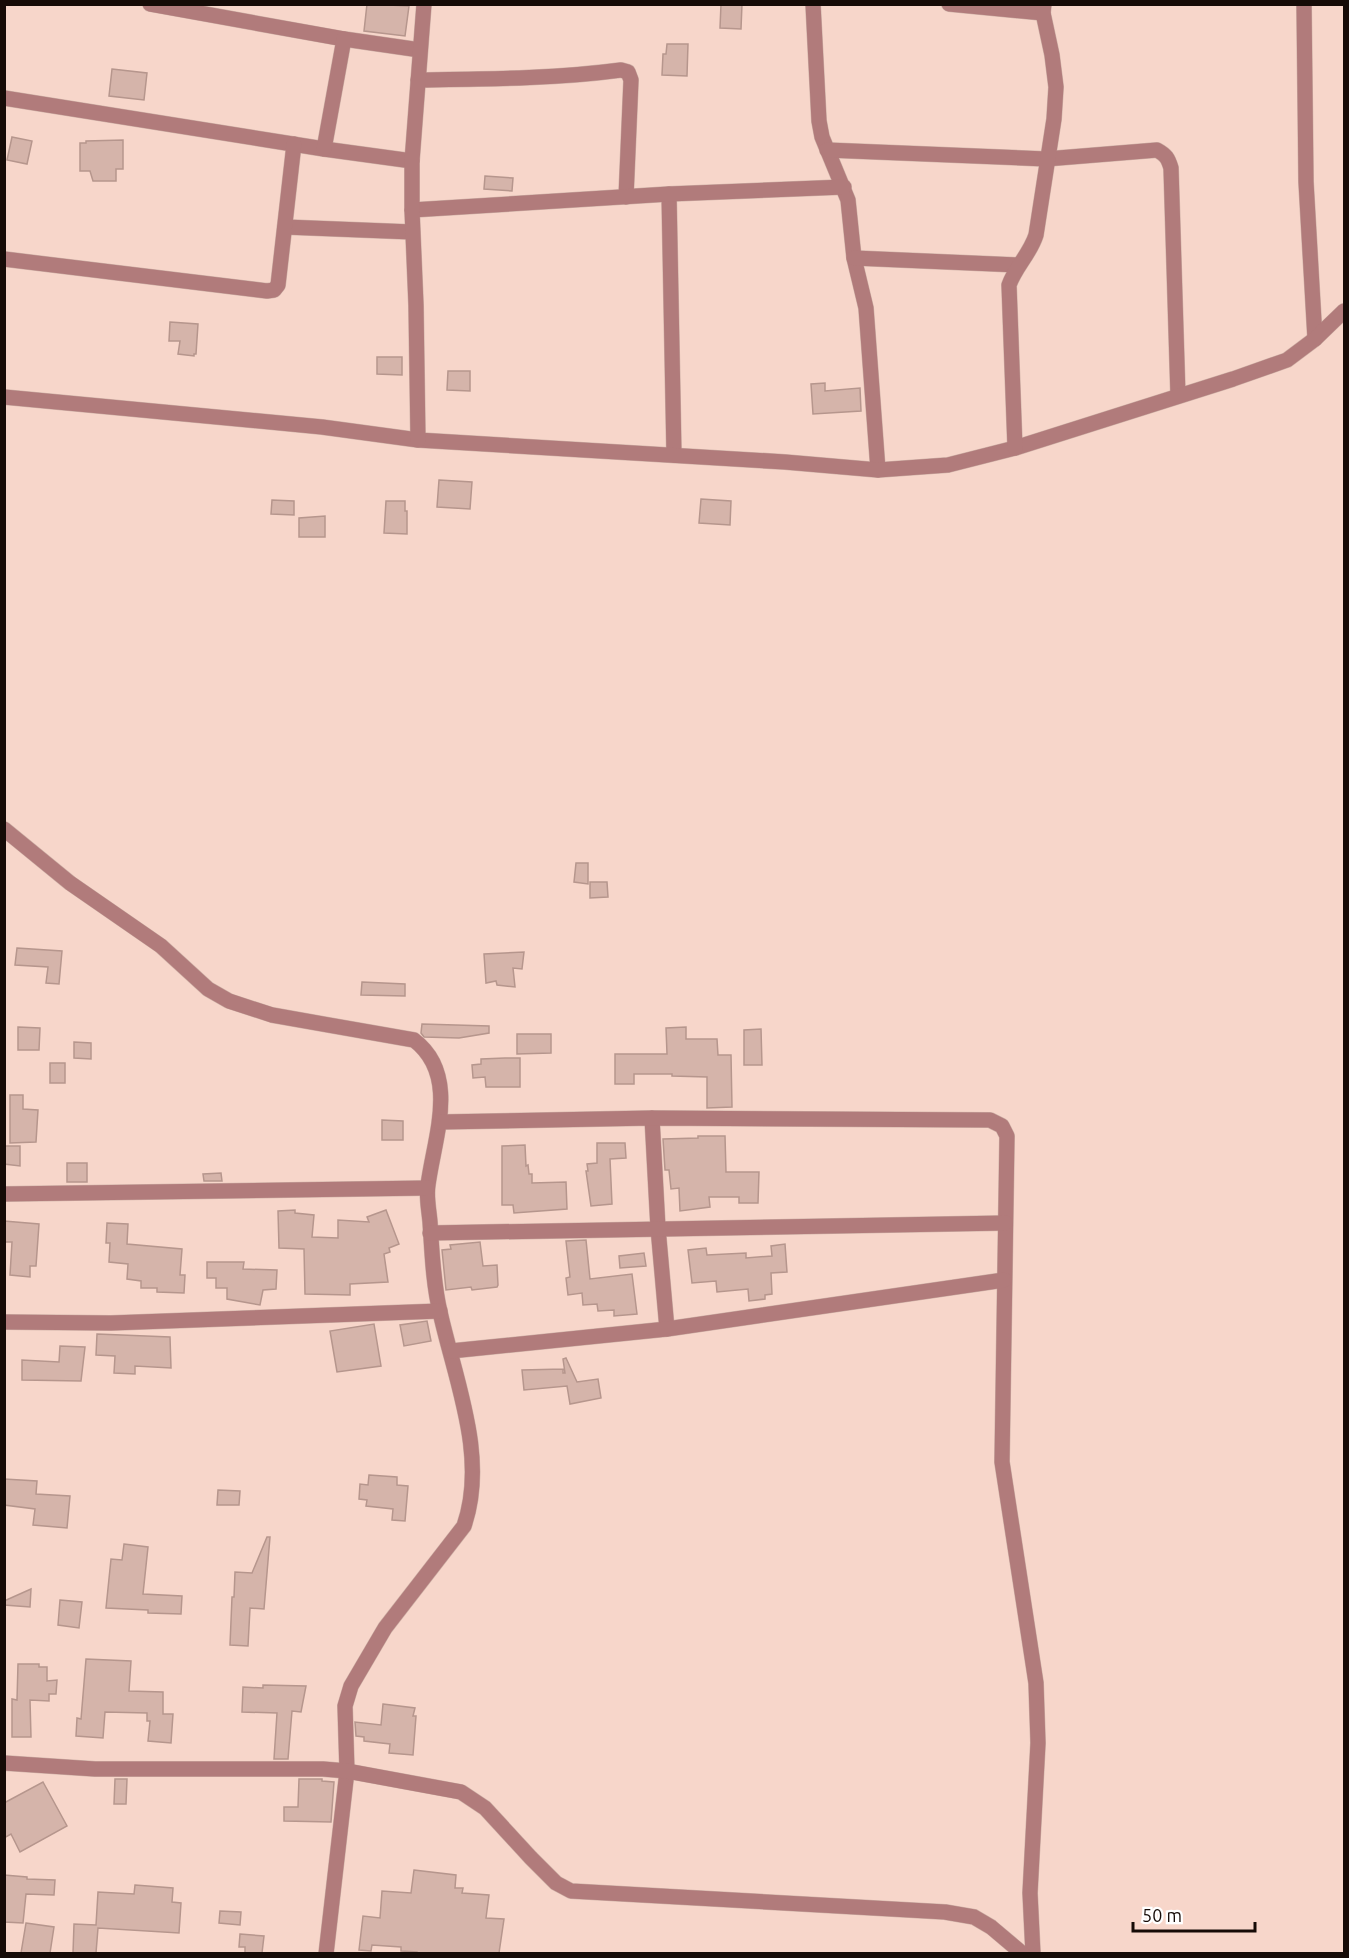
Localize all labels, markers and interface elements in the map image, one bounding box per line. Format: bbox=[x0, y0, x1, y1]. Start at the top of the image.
scale bar bbox=[1133, 1895, 1254, 1933]
text: 50 m bbox=[1142, 1905, 1182, 1925]

